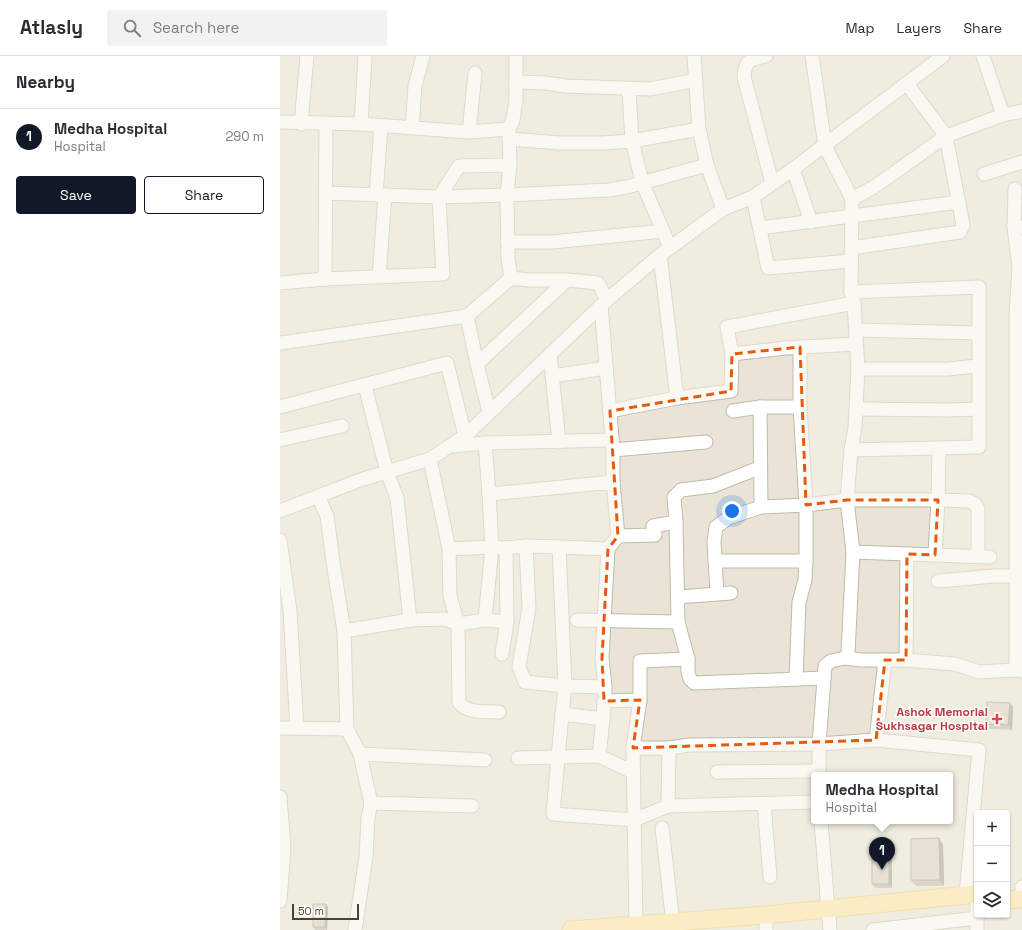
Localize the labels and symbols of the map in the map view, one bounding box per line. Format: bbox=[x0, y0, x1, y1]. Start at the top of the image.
your location bbox=[722, 501, 742, 521]
place label: Ashok Memorial Sukhsagar Hospital bbox=[876, 704, 988, 734]
marker: Ashok Memorial Sukhsagar Hospital bbox=[991, 713, 1003, 725]
pin: 1 bbox=[869, 837, 895, 870]
scale bar bbox=[292, 902, 359, 921]

